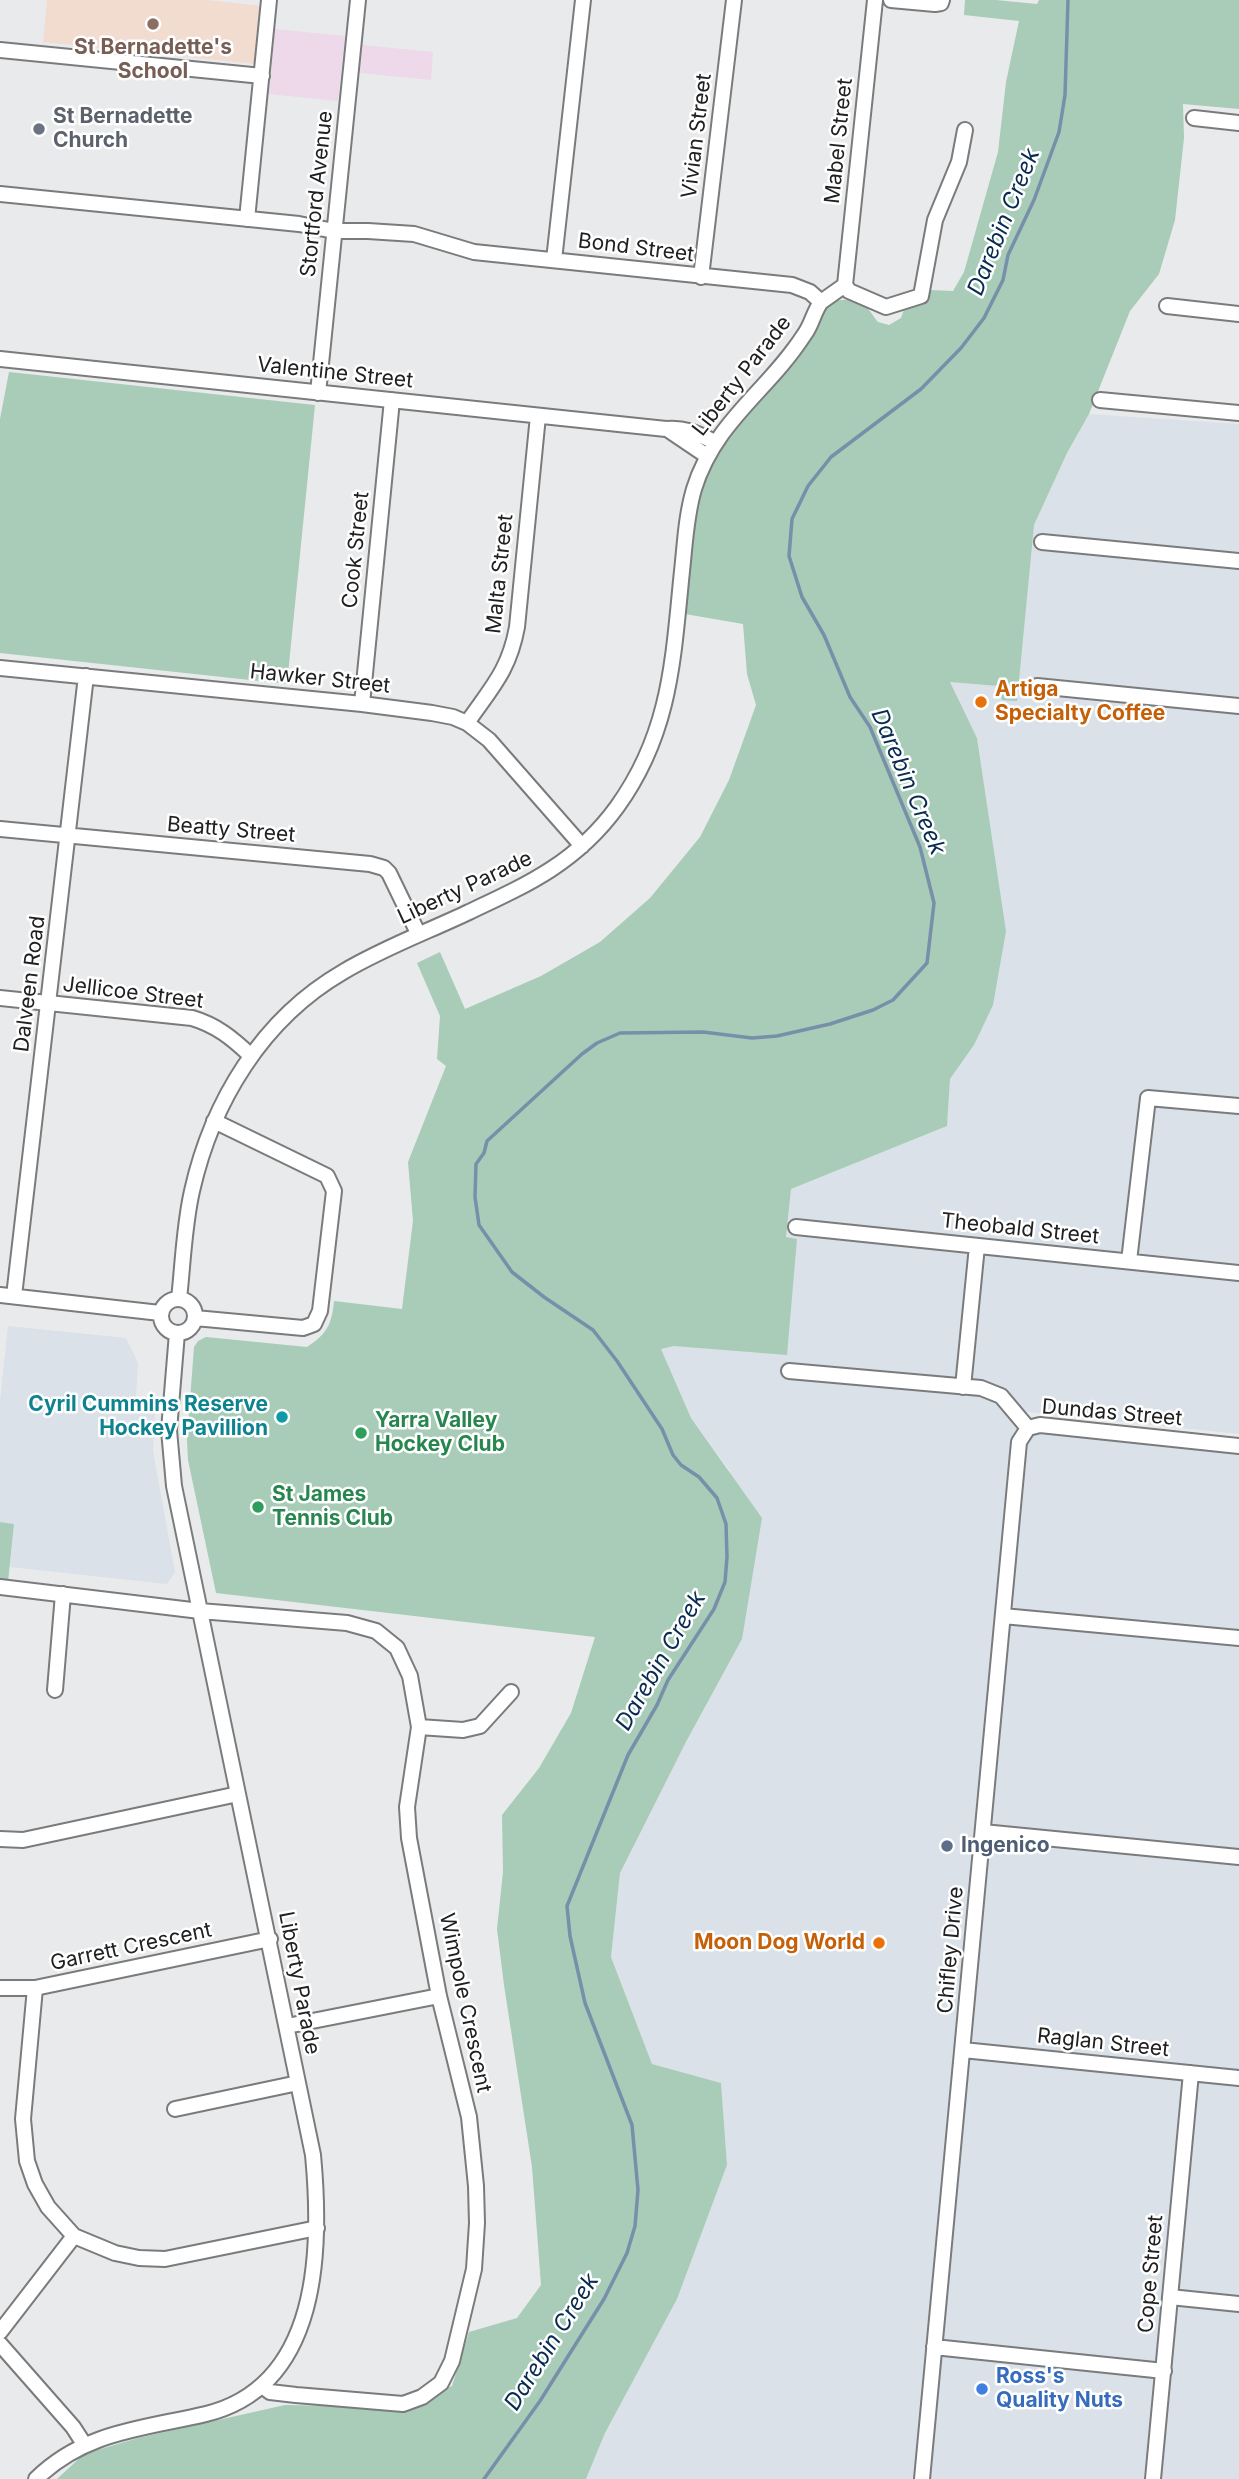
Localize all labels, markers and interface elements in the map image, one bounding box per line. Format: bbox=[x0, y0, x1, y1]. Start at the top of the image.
marker: St Bernadette's School bbox=[145, 16, 161, 32]
place label: St Bernadette's School bbox=[74, 35, 232, 85]
street label: Vivian Street bbox=[677, 72, 717, 200]
street label: Mabel Street bbox=[820, 77, 858, 205]
place label: St Bernadette Church bbox=[53, 104, 192, 154]
street label: Stortford Avenue bbox=[296, 110, 338, 278]
marker: St Bernadette Church bbox=[31, 121, 47, 137]
water label: Darebin Creek bbox=[962, 144, 1046, 300]
street label: Bond Street bbox=[577, 228, 695, 268]
street label: Liberty Parade bbox=[687, 311, 797, 441]
street label: Valentine Street bbox=[256, 352, 414, 394]
street label: Cook Street bbox=[337, 490, 375, 610]
street label: Malta Street bbox=[481, 513, 519, 635]
street label: Hawker Street bbox=[249, 659, 391, 699]
place label: Artiga Specialty Coffee bbox=[995, 677, 1165, 727]
marker: Artiga Specialty Coffee bbox=[973, 694, 989, 710]
water label: Darebin Creek bbox=[865, 705, 951, 859]
street label: Beatty Street bbox=[166, 812, 296, 848]
street label: Liberty Parade bbox=[394, 846, 536, 930]
street label: Dalveen Road bbox=[9, 914, 51, 1054]
street label: Jellicoe Street bbox=[61, 972, 205, 1014]
street label: Theobald Street bbox=[940, 1208, 1100, 1250]
place label: Cyril Cummins Reserve Hockey Pavillion bbox=[28, 1392, 268, 1442]
street label: Dundas Street bbox=[1041, 1394, 1183, 1432]
place label: Yarra Valley Hockey Club bbox=[375, 1408, 505, 1458]
marker: Cyril Cummins Reserve Hockey Pavillion bbox=[274, 1409, 290, 1425]
marker: Yarra Valley Hockey Club bbox=[353, 1425, 369, 1441]
place label: St James Tennis Club bbox=[272, 1482, 393, 1532]
marker: St James Tennis Club bbox=[250, 1499, 266, 1515]
water label: Darebin Creek bbox=[610, 1586, 712, 1736]
place label: Ingenico bbox=[961, 1833, 1050, 1859]
marker: Ingenico bbox=[939, 1838, 955, 1854]
street label: Chifley Drive bbox=[933, 1885, 969, 2015]
street label: Liberty Parade bbox=[273, 1909, 325, 2057]
street label: Wimpole Crescent bbox=[434, 1911, 496, 2095]
street label: Garrett Crescent bbox=[48, 1918, 214, 1976]
place label: Moon Dog World bbox=[694, 1930, 865, 1956]
marker: Moon Dog World bbox=[871, 1935, 887, 1951]
street label: Raglan Street bbox=[1036, 2024, 1170, 2062]
street label: Cope Street bbox=[1133, 2214, 1169, 2334]
water label: Darebin Creek bbox=[499, 2268, 605, 2416]
place label: Ross's Quality Nuts bbox=[996, 2364, 1123, 2414]
marker: Ross's Quality Nuts bbox=[974, 2381, 990, 2397]

